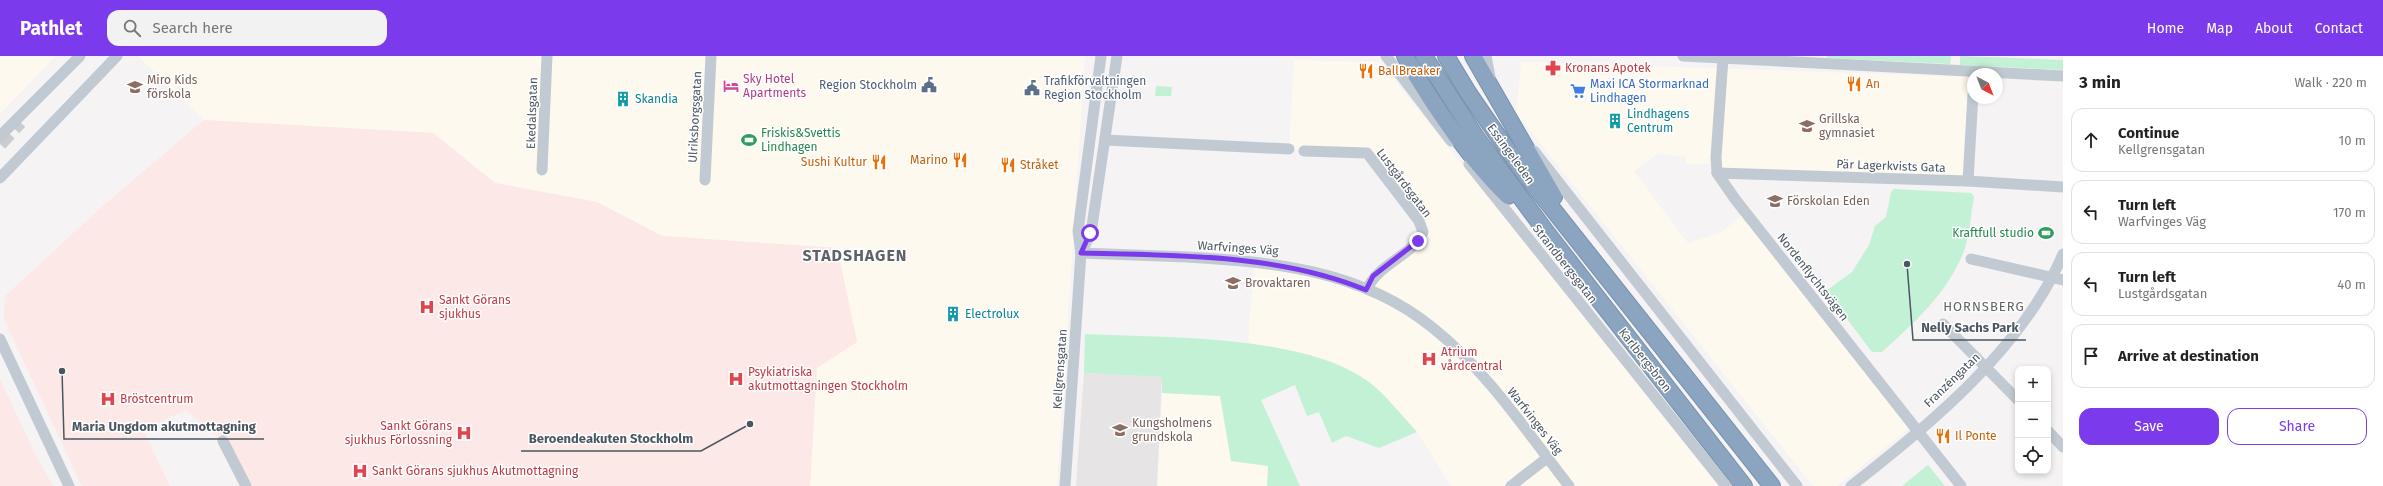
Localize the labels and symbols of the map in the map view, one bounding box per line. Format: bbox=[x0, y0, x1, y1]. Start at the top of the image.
pharmacy icon: Kronans Apotek bbox=[1544, 59, 1562, 77]
place label: Kronans Apotek bbox=[1565, 61, 1651, 75]
restaurant icon: BallBreaker bbox=[1357, 62, 1375, 80]
place label: BallBreaker bbox=[1378, 64, 1441, 78]
north arrow bbox=[1967, 68, 2003, 104]
street label: Ulriksborgsgatan bbox=[686, 71, 704, 163]
place label: Sky Hotel Apartments bbox=[743, 72, 807, 100]
place label: Miro Kids förskola bbox=[147, 73, 198, 101]
place label: Trafikförvaltningen Region Stockholm bbox=[1044, 74, 1146, 102]
restaurant icon: An bbox=[1845, 75, 1863, 93]
public building icon: Region Stockholm bbox=[920, 76, 938, 94]
street label: Ekedalsgatan bbox=[524, 77, 540, 149]
hotel icon: Sky Hotel Apartments bbox=[722, 77, 740, 95]
place label: Maxi ICA Stormarknad Lindhagen bbox=[1590, 77, 1709, 105]
place label: An bbox=[1866, 77, 1880, 91]
school or university icon: Miro Kids förskola bbox=[126, 78, 144, 96]
place label: Region Stockholm bbox=[819, 78, 917, 92]
public building icon: Trafikförvaltningen Region Stockholm bbox=[1023, 79, 1041, 97]
supermarket icon: Maxi ICA Stormarknad Lindhagen bbox=[1569, 82, 1587, 100]
building icon: Skandia bbox=[614, 90, 632, 108]
place label: Skandia bbox=[635, 92, 678, 106]
place label: Lindhagens Centrum bbox=[1627, 107, 1690, 135]
building icon: Lindhagens Centrum bbox=[1606, 112, 1624, 130]
place label: Grillska gymnasiet bbox=[1819, 112, 1875, 140]
school or university icon: Grillska gymnasiet bbox=[1798, 117, 1816, 135]
street label: Essingeleden bbox=[1484, 121, 1538, 187]
place label: Friskis&Svettis Lindhagen bbox=[761, 126, 841, 154]
sports icon: Friskis&Svettis Lindhagen bbox=[740, 131, 758, 149]
street label: Lustgårdsgatan bbox=[1374, 146, 1434, 220]
restaurant icon: Marino bbox=[951, 151, 969, 169]
restaurant icon: Sushi Kultur bbox=[870, 153, 888, 171]
place label: Marino bbox=[910, 153, 948, 167]
place label: Sushi Kultur bbox=[801, 155, 867, 169]
restaurant icon: Stråket bbox=[999, 156, 1017, 174]
street label: Pär Lagerkvists Gata bbox=[1836, 157, 1946, 175]
place label: Stråket bbox=[1020, 158, 1059, 172]
school or university icon: Förskolan Eden bbox=[1766, 192, 1784, 210]
place label: Förskolan Eden bbox=[1787, 194, 1870, 208]
street label: Strandbergsgatan bbox=[1530, 222, 1600, 306]
route start bbox=[1081, 224, 1099, 242]
sports icon: Kraftfull studio bbox=[2037, 224, 2055, 242]
place label: Kraftfull studio bbox=[1952, 226, 2034, 240]
street label: Nordenflychtsvägen bbox=[1774, 230, 1852, 324]
route end bbox=[1409, 232, 1427, 250]
street label: Warfvinges Väg bbox=[1197, 238, 1280, 258]
district label: STADSHAGEN bbox=[803, 246, 907, 265]
school or university icon: Brovaktaren bbox=[1224, 274, 1242, 292]
place label: Brovaktaren bbox=[1245, 276, 1311, 290]
place label: Sankt Görans sjukhus bbox=[439, 293, 511, 321]
hospital icon: Sankt Görans sjukhus bbox=[418, 298, 436, 316]
district label: HORNSBERG bbox=[1943, 299, 2025, 314]
building icon: Electrolux bbox=[944, 305, 962, 323]
place label: Electrolux bbox=[965, 307, 1019, 321]
callout: Nelly Sachs Park bbox=[1913, 315, 2026, 340]
text: Nelly Sachs Park bbox=[1921, 320, 2020, 335]
street label: Karlbergsbron bbox=[1616, 325, 1674, 395]
street label: Kellgrensgatan bbox=[1050, 328, 1070, 410]
place label: Atrium vårdcentral bbox=[1441, 345, 1503, 373]
hospital icon: Atrium vårdcentral bbox=[1420, 350, 1438, 368]
street label: Franzéngatan bbox=[1921, 350, 1983, 410]
place label: Psykiatriska akutmottagningen Stockholm bbox=[748, 365, 908, 393]
hospital icon: Psykiatriska akutmottagningen Stockholm bbox=[727, 370, 745, 388]
street label: Warfvinges Väg bbox=[1504, 385, 1566, 458]
hospital icon: Bröstcentrum bbox=[99, 390, 117, 408]
place label: Bröstcentrum bbox=[120, 392, 194, 406]
callout: Maria Ungdom akutmottagning bbox=[64, 414, 264, 439]
place label: Kungsholmens grundskola bbox=[1132, 416, 1212, 444]
text: Maria Ungdom akutmottagning bbox=[72, 419, 257, 434]
place label: Sankt Görans sjukhus Förlossning bbox=[345, 419, 453, 447]
school or university icon: Kungsholmens grundskola bbox=[1111, 421, 1129, 439]
hospital icon: Sankt Görans sjukhus Förlossning bbox=[455, 424, 473, 442]
callout: Beroendeakuten Stockholm bbox=[521, 426, 701, 451]
restaurant icon: Il Ponte bbox=[1934, 427, 1952, 445]
place label: Il Ponte bbox=[1955, 429, 1997, 443]
text: Beroendeakuten Stockholm bbox=[529, 431, 693, 446]
hospital icon: Sankt Görans sjukhus Akutmottagning bbox=[351, 462, 369, 480]
place label: Sankt Görans sjukhus Akutmottagning bbox=[372, 464, 579, 478]

